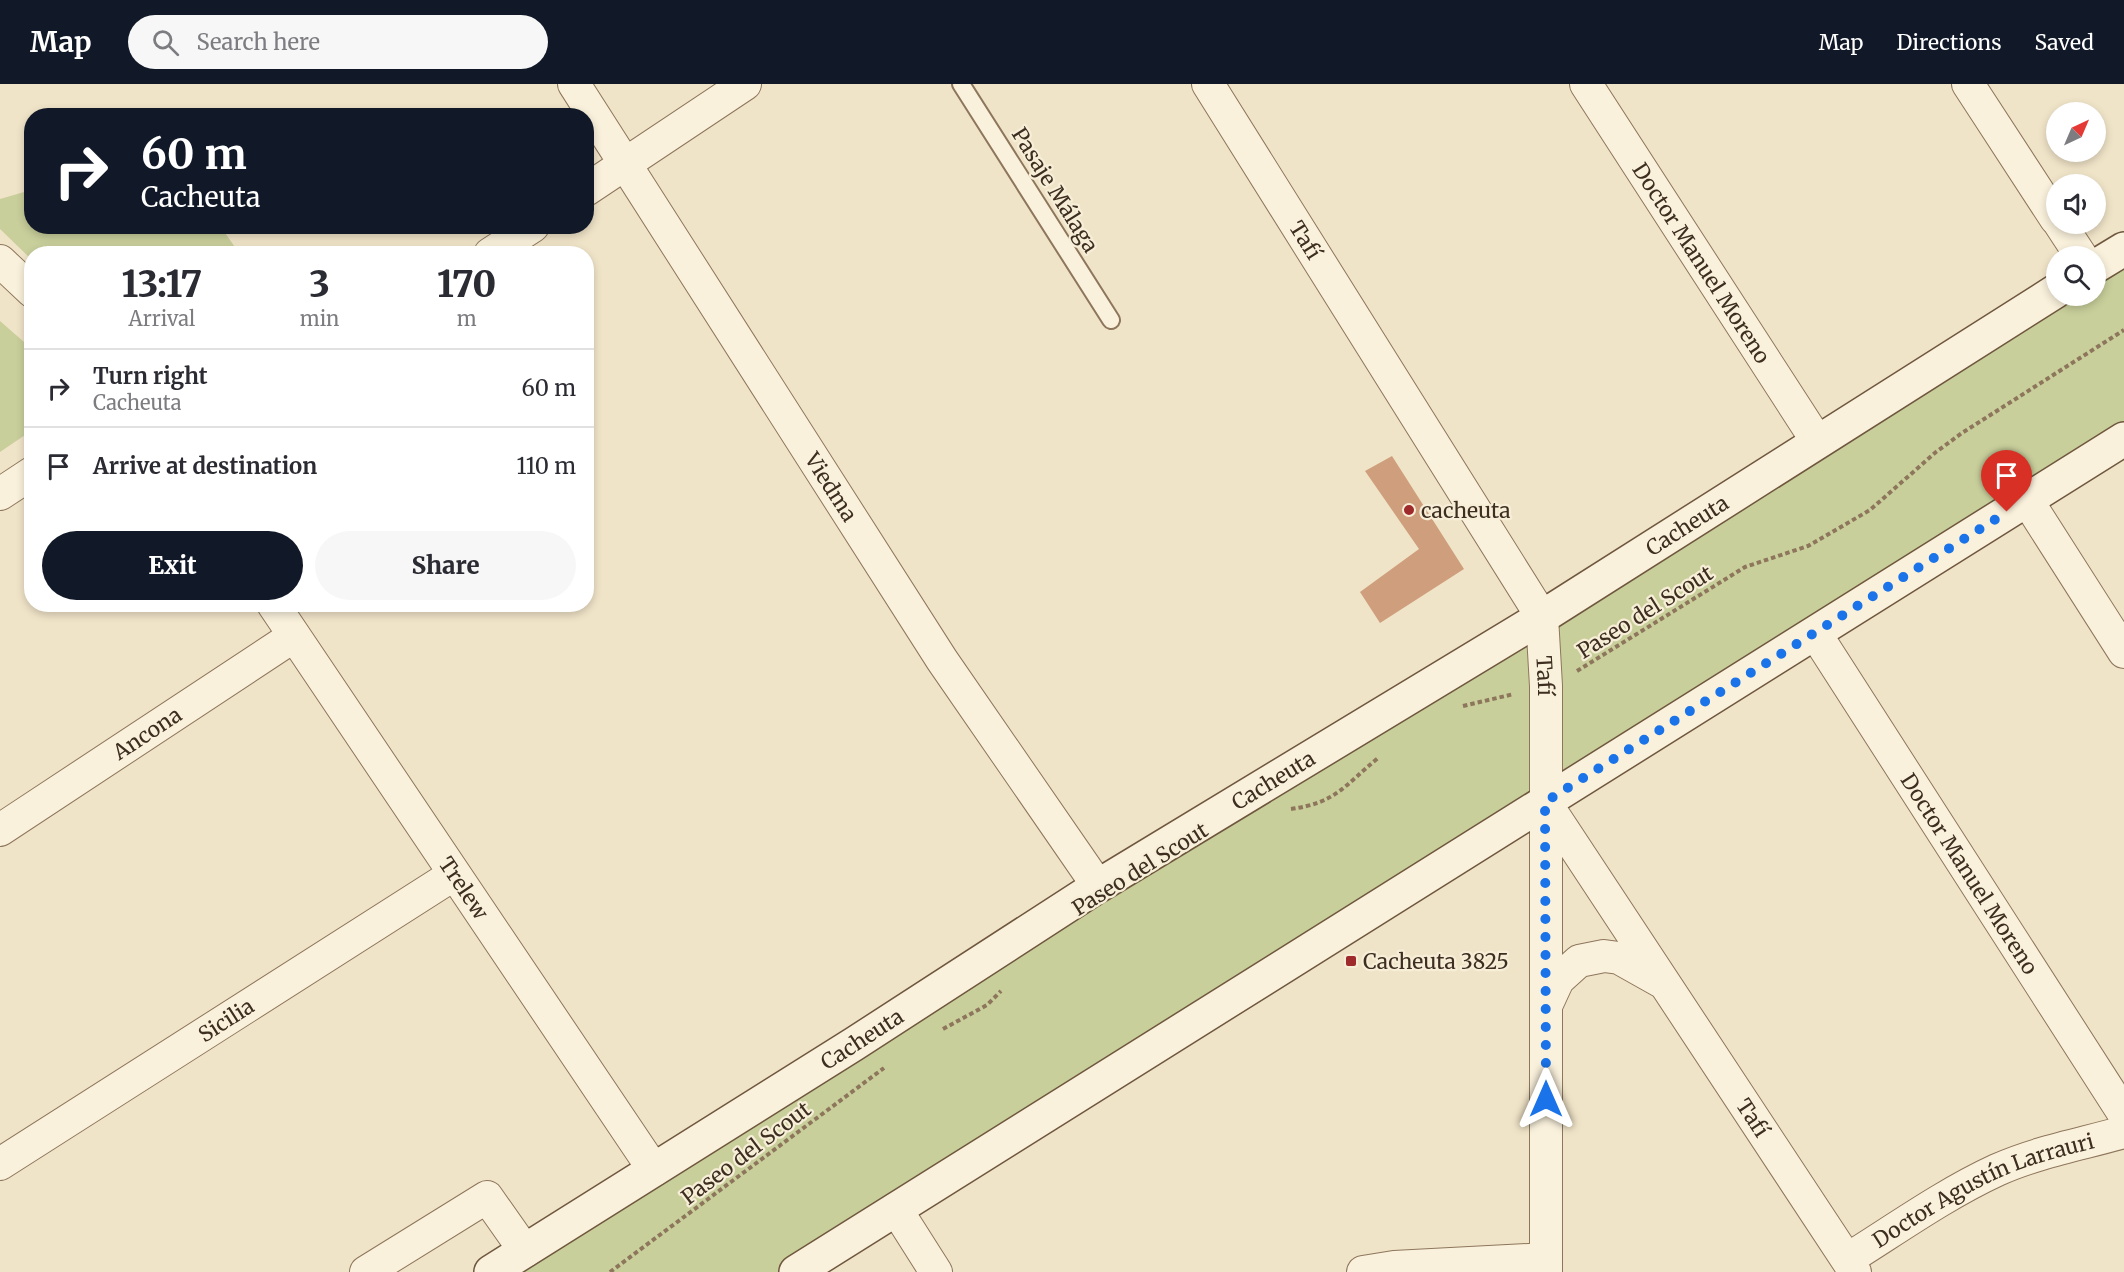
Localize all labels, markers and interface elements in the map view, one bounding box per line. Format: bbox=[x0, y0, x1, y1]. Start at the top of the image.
search box bbox=[128, 15, 548, 69]
text: Map bbox=[30, 24, 92, 60]
icon: search bbox=[149, 26, 182, 59]
text: Search here bbox=[197, 28, 320, 56]
text: Map bbox=[1819, 29, 1863, 56]
text: Directions bbox=[1896, 29, 2001, 56]
text: Saved bbox=[2034, 29, 2094, 56]
north arrow bbox=[2046, 102, 2106, 162]
map controls bbox=[2046, 102, 2106, 306]
street label: Pasaje Málaga bbox=[1006, 122, 1104, 258]
text: 60 m bbox=[141, 128, 247, 180]
icon: right bbox=[42, 132, 120, 210]
street label: Doctor Manuel Moreno bbox=[1627, 157, 1777, 368]
button: sound bbox=[2046, 174, 2106, 234]
text: Cacheuta bbox=[141, 180, 260, 214]
street label: Tafí bbox=[1283, 216, 1329, 265]
button: search bbox=[2046, 246, 2106, 306]
text: 13:17 bbox=[122, 262, 202, 307]
text: 3 bbox=[309, 262, 330, 307]
text: 170 bbox=[437, 262, 496, 307]
text: Arrival bbox=[129, 306, 195, 331]
text: min bbox=[300, 306, 339, 331]
text: m bbox=[457, 306, 477, 331]
text: Turn right bbox=[93, 362, 207, 390]
icon: right bbox=[42, 372, 75, 405]
text: 60 m bbox=[522, 374, 576, 402]
text: Cacheuta bbox=[93, 390, 181, 415]
street label: Viedma bbox=[799, 446, 863, 526]
icon: arrive bbox=[42, 450, 75, 483]
pin bbox=[1981, 450, 2032, 512]
text: Arrive at destination bbox=[93, 452, 317, 480]
text: 110 m bbox=[517, 452, 576, 480]
icon: arrive bbox=[1990, 459, 2023, 492]
street label: Cacheuta bbox=[1640, 489, 1733, 561]
place label: cacheuta bbox=[1421, 497, 1511, 524]
marker: cacheuta bbox=[1402, 503, 1416, 517]
button: Exit bbox=[42, 531, 303, 600]
button: Share bbox=[315, 531, 576, 600]
street label: Paseo del Scout bbox=[1572, 559, 1718, 665]
street label: Tafí bbox=[1531, 655, 1560, 697]
street label: Ancona bbox=[107, 701, 186, 766]
street label: Cacheuta bbox=[1226, 744, 1320, 816]
street label: Doctor Manuel Moreno bbox=[1895, 768, 2044, 979]
street label: Paseo del Scout bbox=[1067, 816, 1213, 922]
street label: Trelew bbox=[433, 851, 495, 924]
place label: Cacheuta 3825 bbox=[1363, 948, 1509, 975]
marker: Cacheuta 3825 bbox=[1344, 954, 1358, 968]
street label: Sicilia bbox=[193, 992, 259, 1048]
street label: Cacheuta bbox=[815, 1002, 908, 1075]
position arrow bbox=[1514, 1067, 1578, 1131]
street label: Tafí bbox=[1731, 1093, 1776, 1143]
street label: Paseo del Scout bbox=[676, 1096, 816, 1210]
street label: Doctor Agustín Larrauri bbox=[1867, 1127, 2097, 1253]

